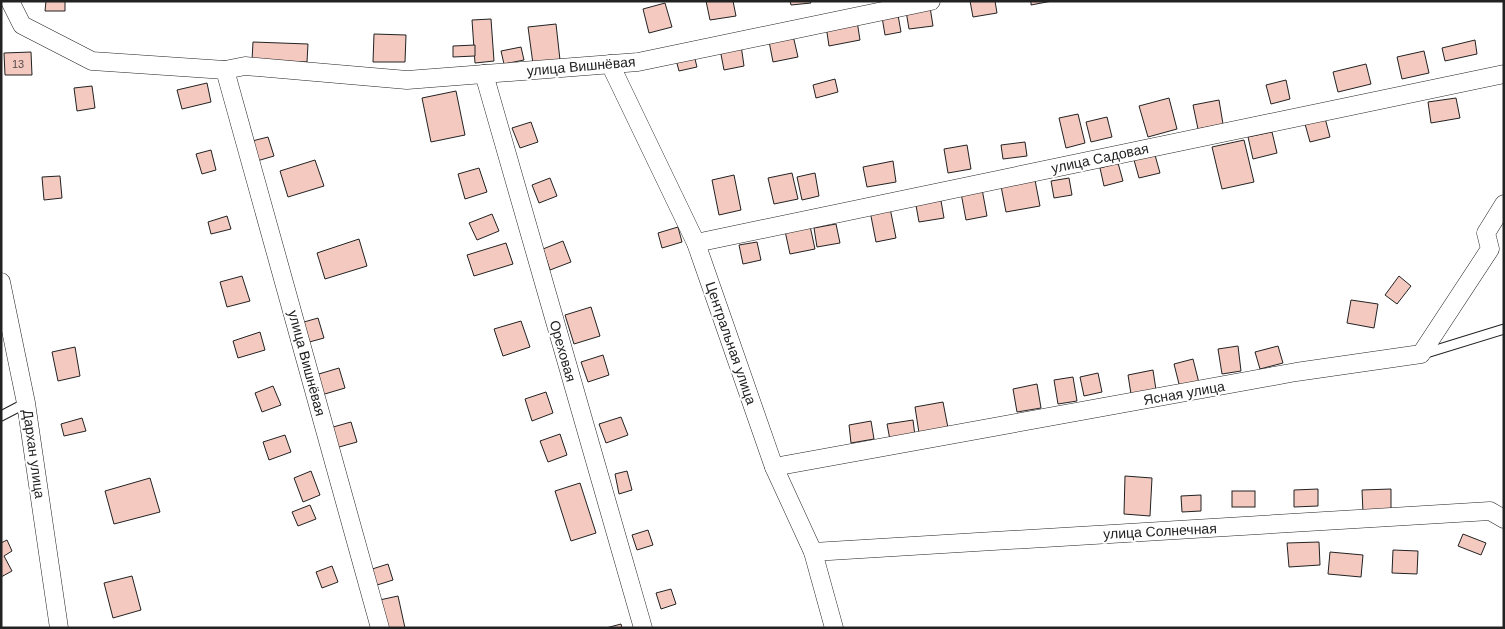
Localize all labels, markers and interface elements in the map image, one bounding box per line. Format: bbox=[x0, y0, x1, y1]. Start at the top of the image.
street label: улица Вишнёвая bbox=[526, 53, 636, 79]
house number: 13 bbox=[12, 58, 24, 70]
street label: улица Садовая bbox=[1050, 140, 1150, 176]
street label: Центральная улица bbox=[702, 280, 760, 407]
street label: улица Вишнёвая bbox=[285, 308, 329, 418]
street label: Ореховая bbox=[547, 318, 579, 384]
street label: Ясная улица bbox=[1142, 378, 1226, 408]
street label: Дархан улица bbox=[20, 409, 48, 500]
street label: улица Солнечная bbox=[1103, 520, 1217, 542]

